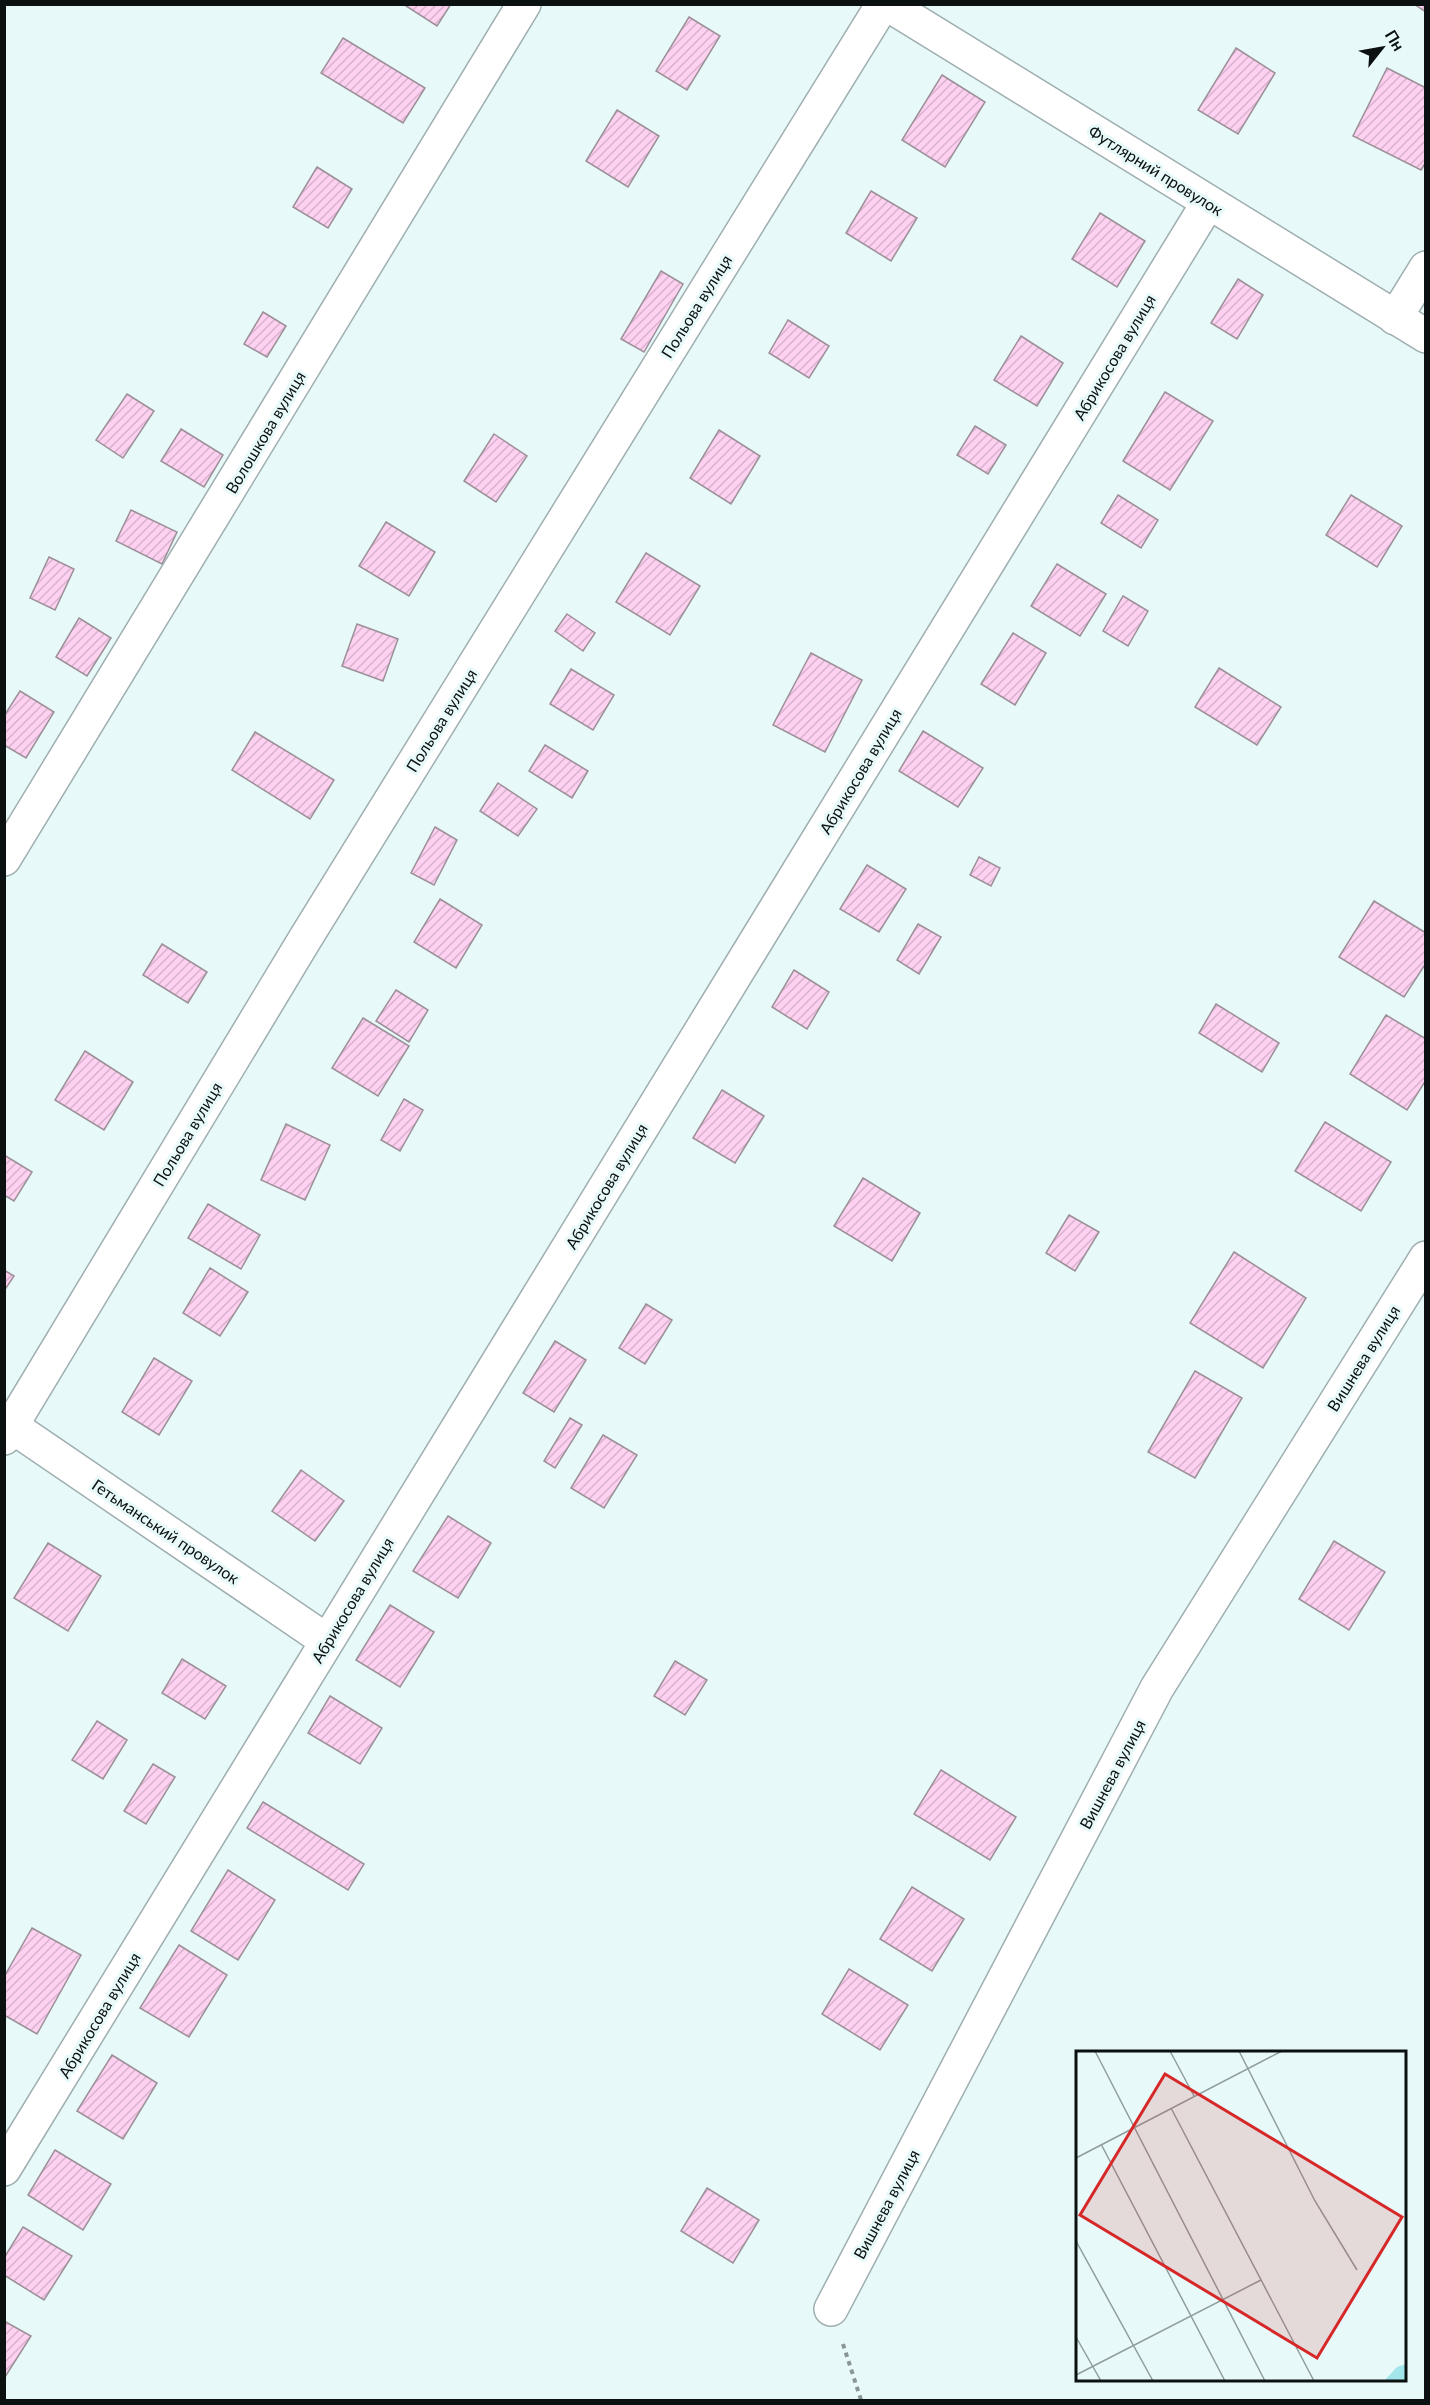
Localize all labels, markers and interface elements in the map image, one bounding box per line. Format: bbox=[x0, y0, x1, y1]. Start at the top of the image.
north arrow bbox=[1352, 18, 1412, 78]
text: Пн bbox=[1382, 26, 1409, 54]
street label: Футлярний провулок bbox=[1085, 121, 1227, 219]
street label: Польова вулиця bbox=[657, 251, 735, 361]
street label: Абрикосова вулиця bbox=[1069, 291, 1159, 423]
street label: Волошкова вулиця bbox=[221, 368, 309, 496]
street label: Польова вулиця bbox=[402, 665, 480, 775]
street label: Абрикосова вулиця bbox=[815, 705, 905, 837]
street label: Польова вулиця bbox=[149, 1079, 225, 1189]
street label: Абрикосова вулиця bbox=[561, 1120, 651, 1252]
street label: Вишнева вулиця bbox=[1323, 1302, 1403, 1414]
street label: Гетьманський провулок bbox=[89, 1475, 244, 1588]
street label: Абрикосова вулиця bbox=[307, 1534, 397, 1666]
street label: Вишнева вулиця bbox=[1075, 1716, 1149, 1832]
street label: Абрикосова вулиця bbox=[54, 1949, 144, 2081]
inset map bbox=[1076, 2051, 1406, 2381]
street label: Вишнева вулиця bbox=[849, 2146, 923, 2262]

